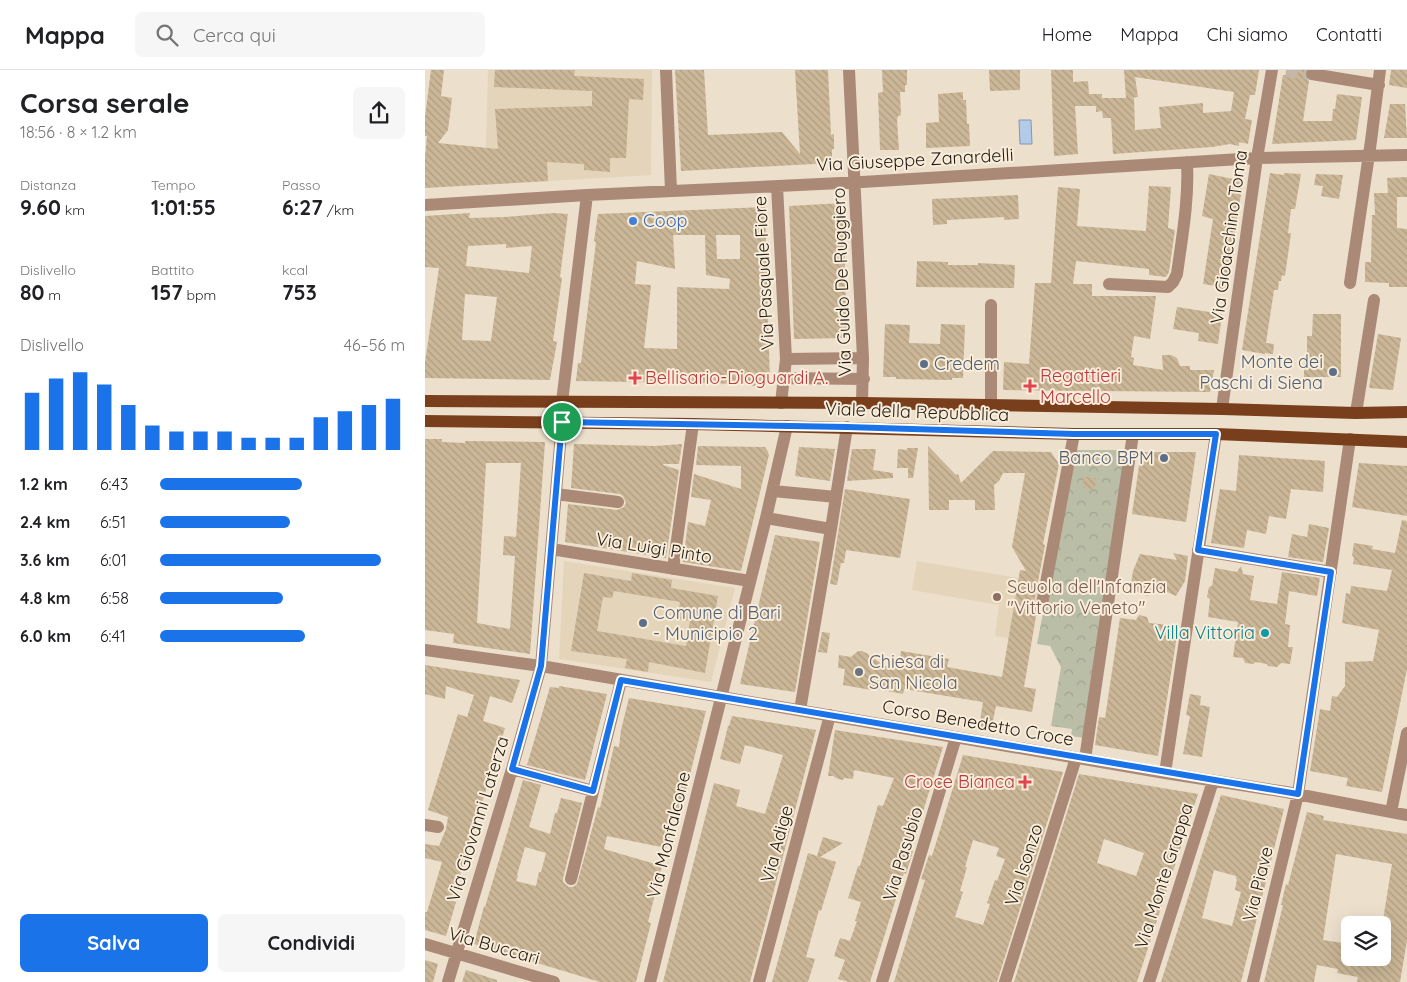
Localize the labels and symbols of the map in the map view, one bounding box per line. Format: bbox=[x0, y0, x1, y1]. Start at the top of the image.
street label: Via Giuseppe Zanardelli bbox=[816, 143, 1014, 176]
street label: Via Gioacchino Toma bbox=[1205, 148, 1252, 325]
street label: Via Guido De Ruggiero bbox=[827, 187, 856, 377]
street label: Via Pasquale Fiore bbox=[748, 195, 779, 351]
place label: Coop bbox=[643, 209, 687, 232]
marker: Coop bbox=[627, 215, 639, 227]
place label: Monte dei Paschi di Siena bbox=[1200, 350, 1323, 394]
place label: Credem bbox=[934, 352, 1000, 375]
marker: Credem bbox=[918, 358, 930, 370]
place label: Regattieri Marcello bbox=[1040, 364, 1121, 408]
place label: Bellisario-Dioguardi A. bbox=[645, 366, 828, 389]
marker: Monte dei Paschi di Siena bbox=[1327, 366, 1339, 378]
marker: Bellisario-Dioguardi A. bbox=[629, 372, 641, 384]
marker: Regattieri Marcello bbox=[1024, 380, 1036, 392]
street label: Viale della Repubblica bbox=[825, 397, 1010, 426]
pin bbox=[541, 401, 583, 443]
place label: Banco BPM bbox=[1059, 446, 1154, 469]
marker: Banco BPM bbox=[1158, 452, 1170, 464]
street label: Via Luigi Pinto bbox=[594, 527, 714, 568]
place label: Scuola dell'Infanzia "Vittorio Veneto" bbox=[1007, 575, 1166, 619]
marker: Scuola dell'Infanzia "Vittorio Veneto" bbox=[991, 591, 1003, 603]
place label: Comune di Bari - Municipio 2 bbox=[653, 601, 781, 645]
marker: Comune di Bari - Municipio 2 bbox=[637, 617, 649, 629]
place label: Villa Vittoria bbox=[1155, 621, 1255, 644]
marker: Villa Vittoria bbox=[1259, 627, 1271, 639]
place label: Chiesa di San Nicola bbox=[869, 650, 958, 694]
marker: Chiesa di San Nicola bbox=[853, 666, 865, 678]
street label: Corso Benedetto Croce bbox=[881, 694, 1076, 751]
street label: Via Giovanni Laterza bbox=[441, 733, 514, 904]
street label: Via Monfalcone bbox=[642, 769, 695, 901]
place label: Croce Bianca bbox=[904, 770, 1015, 793]
marker: Croce Bianca bbox=[1019, 776, 1031, 788]
street label: Via Monte Grappa bbox=[1129, 800, 1198, 952]
street label: Via Adige bbox=[755, 803, 798, 885]
street label: Via Pasubio bbox=[877, 804, 928, 904]
street label: Via Isonzo bbox=[999, 821, 1048, 909]
street label: Via Piave bbox=[1237, 844, 1278, 924]
street label: Via Buccari bbox=[446, 922, 542, 970]

